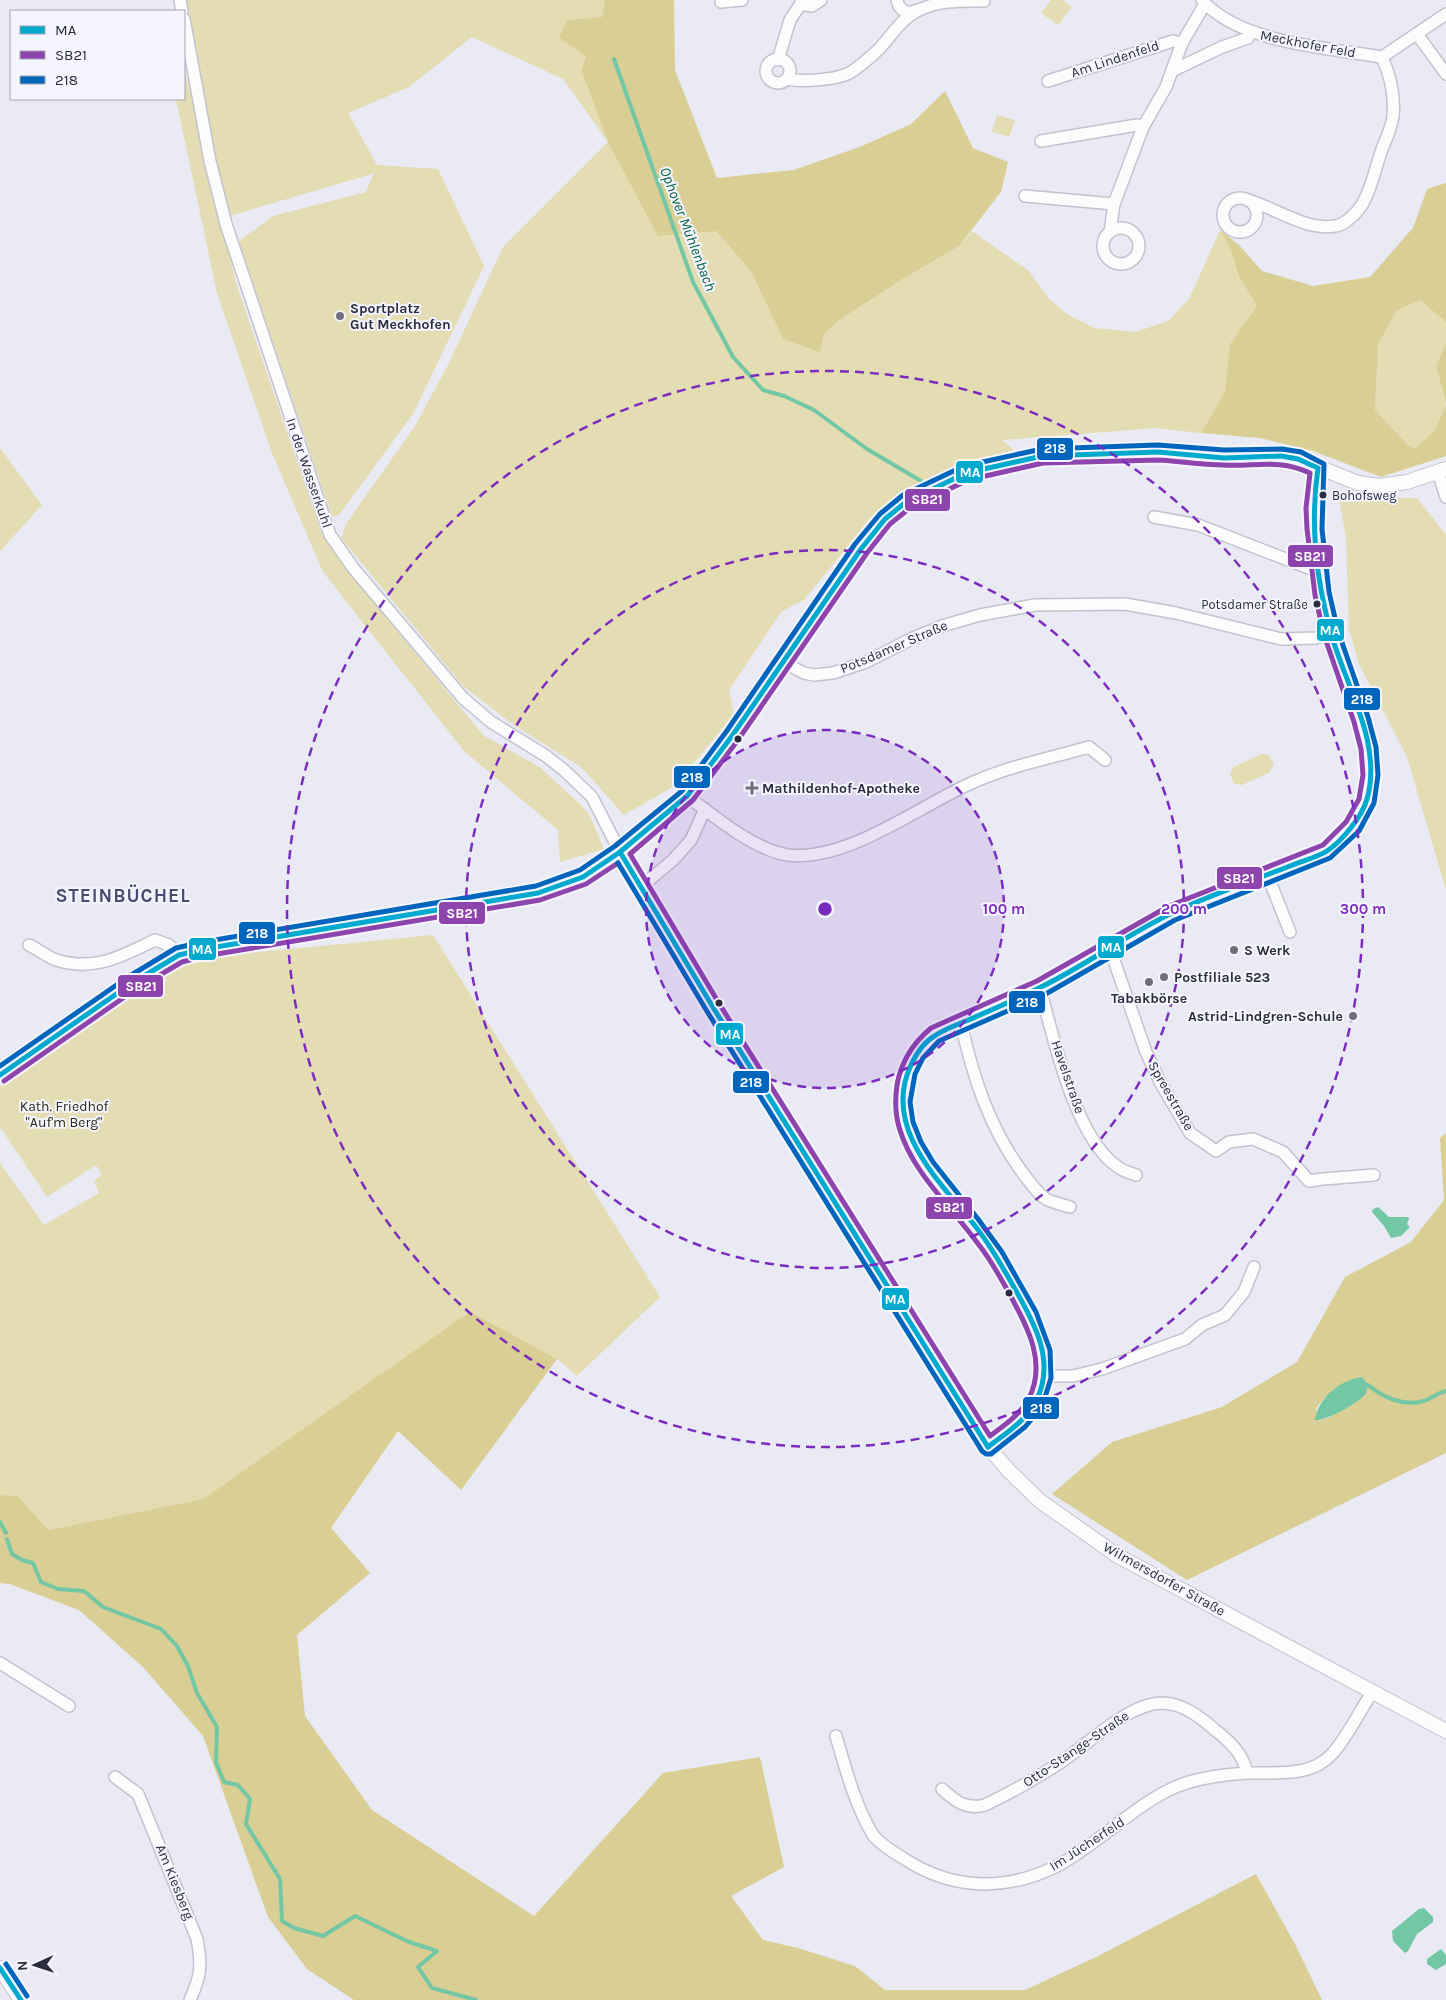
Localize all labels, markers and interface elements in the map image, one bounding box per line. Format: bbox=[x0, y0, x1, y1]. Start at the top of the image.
legend bbox=[10, 10, 185, 100]
text: MA bbox=[55, 21, 77, 39]
street label: Meckhofer Feld bbox=[1259, 26, 1357, 62]
street label: Am Lindenfeld bbox=[1069, 37, 1161, 81]
text: SB21 bbox=[55, 46, 87, 64]
text: 218 bbox=[55, 71, 78, 89]
water label: Ophover Mühlenbach bbox=[656, 164, 720, 294]
place label: Sportplatz Gut Meckhofen bbox=[350, 300, 451, 333]
marker: Sportplatz Gut Meckhofen bbox=[334, 310, 346, 322]
street label: In der Wasserkuhl bbox=[282, 416, 336, 530]
line badge: 218 bbox=[1036, 437, 1074, 461]
text: 218 bbox=[1044, 440, 1066, 457]
line badge: MA bbox=[955, 460, 984, 484]
text: MA bbox=[960, 464, 981, 481]
line badge: SB21 bbox=[904, 488, 951, 512]
place label: Bohofsweg bbox=[1332, 488, 1397, 503]
marker: Bohofsweg bbox=[1318, 490, 1328, 500]
text: SB21 bbox=[911, 491, 943, 508]
line badge: SB21 bbox=[1287, 544, 1334, 568]
text: SB21 bbox=[1294, 548, 1326, 565]
place label: Potsdamer Straße bbox=[1201, 597, 1308, 612]
marker: Potsdamer Straße bbox=[1312, 599, 1322, 609]
street label: Potsdamer Straße bbox=[838, 617, 950, 677]
line badge: MA bbox=[1316, 618, 1345, 642]
text: MA bbox=[1320, 622, 1341, 639]
line badge: 218 bbox=[1343, 687, 1381, 711]
text: 218 bbox=[1351, 691, 1373, 708]
unlabelled marker bbox=[733, 734, 743, 744]
line badge: 218 bbox=[673, 765, 711, 789]
text: 218 bbox=[681, 769, 703, 786]
place label: Mathildenhof-Apotheke bbox=[762, 780, 920, 797]
marker: Mathildenhof-Apotheke bbox=[746, 782, 758, 794]
line badge: SB21 bbox=[1216, 866, 1263, 890]
text: SB21 bbox=[1223, 870, 1255, 887]
district label: STEINBÜCHEL bbox=[55, 884, 191, 907]
centre of rings bbox=[816, 900, 834, 918]
text: 100 m bbox=[983, 900, 1025, 918]
text: 200 m bbox=[1161, 900, 1207, 918]
text: 300 m bbox=[1340, 900, 1386, 918]
line badge: SB21 bbox=[438, 901, 486, 925]
text: SB21 bbox=[446, 905, 478, 922]
line badge: 218 bbox=[238, 921, 276, 945]
text: 218 bbox=[246, 925, 268, 942]
line badge: MA bbox=[1097, 935, 1125, 959]
line badge: MA bbox=[188, 937, 217, 961]
text: MA bbox=[1101, 939, 1122, 956]
text: MA bbox=[192, 941, 213, 958]
place label: S Werk bbox=[1244, 942, 1291, 959]
marker: S Werk bbox=[1228, 944, 1240, 956]
place label: Postfiliale 523 bbox=[1174, 969, 1270, 986]
marker: Postfiliale 523 bbox=[1158, 971, 1170, 983]
line badge: SB21 bbox=[117, 974, 164, 998]
marker: Tabakbörse bbox=[1143, 976, 1155, 988]
text: SB21 bbox=[125, 978, 157, 995]
line badge: 218 bbox=[1008, 990, 1046, 1014]
place label: Tabakbörse bbox=[1111, 990, 1187, 1007]
text: 218 bbox=[1016, 994, 1038, 1011]
unlabelled marker bbox=[714, 998, 724, 1008]
place label: Astrid-Lindgren-Schule bbox=[1188, 1008, 1343, 1025]
marker: Astrid-Lindgren-Schule bbox=[1347, 1010, 1359, 1022]
line badge: MA bbox=[715, 1022, 744, 1046]
text: MA bbox=[720, 1026, 741, 1043]
street label: Havelstraße bbox=[1048, 1038, 1088, 1116]
street label: Spreestraße bbox=[1144, 1058, 1198, 1134]
line badge: 218 bbox=[732, 1070, 770, 1094]
text: 218 bbox=[740, 1074, 762, 1091]
park label: Kath. Friedhof "Auf'm Berg" bbox=[20, 1098, 109, 1131]
line badge: SB21 bbox=[925, 1196, 973, 1220]
text: SB21 bbox=[933, 1199, 965, 1216]
line badge: MA bbox=[881, 1287, 910, 1311]
unlabelled marker bbox=[1004, 1288, 1014, 1298]
text: MA bbox=[885, 1291, 906, 1308]
line badge: 218 bbox=[1022, 1396, 1060, 1420]
text: 218 bbox=[1030, 1400, 1052, 1417]
street label: Wilmersdorfer Straße bbox=[1100, 1538, 1228, 1620]
street label: Otto-Stange-Straße bbox=[1020, 1707, 1132, 1791]
street label: Im Jücherfeld bbox=[1046, 1813, 1128, 1875]
street label: Am Kiesberg bbox=[152, 1842, 198, 1922]
north arrow bbox=[10, 1940, 60, 1990]
text: N bbox=[14, 1960, 31, 1971]

